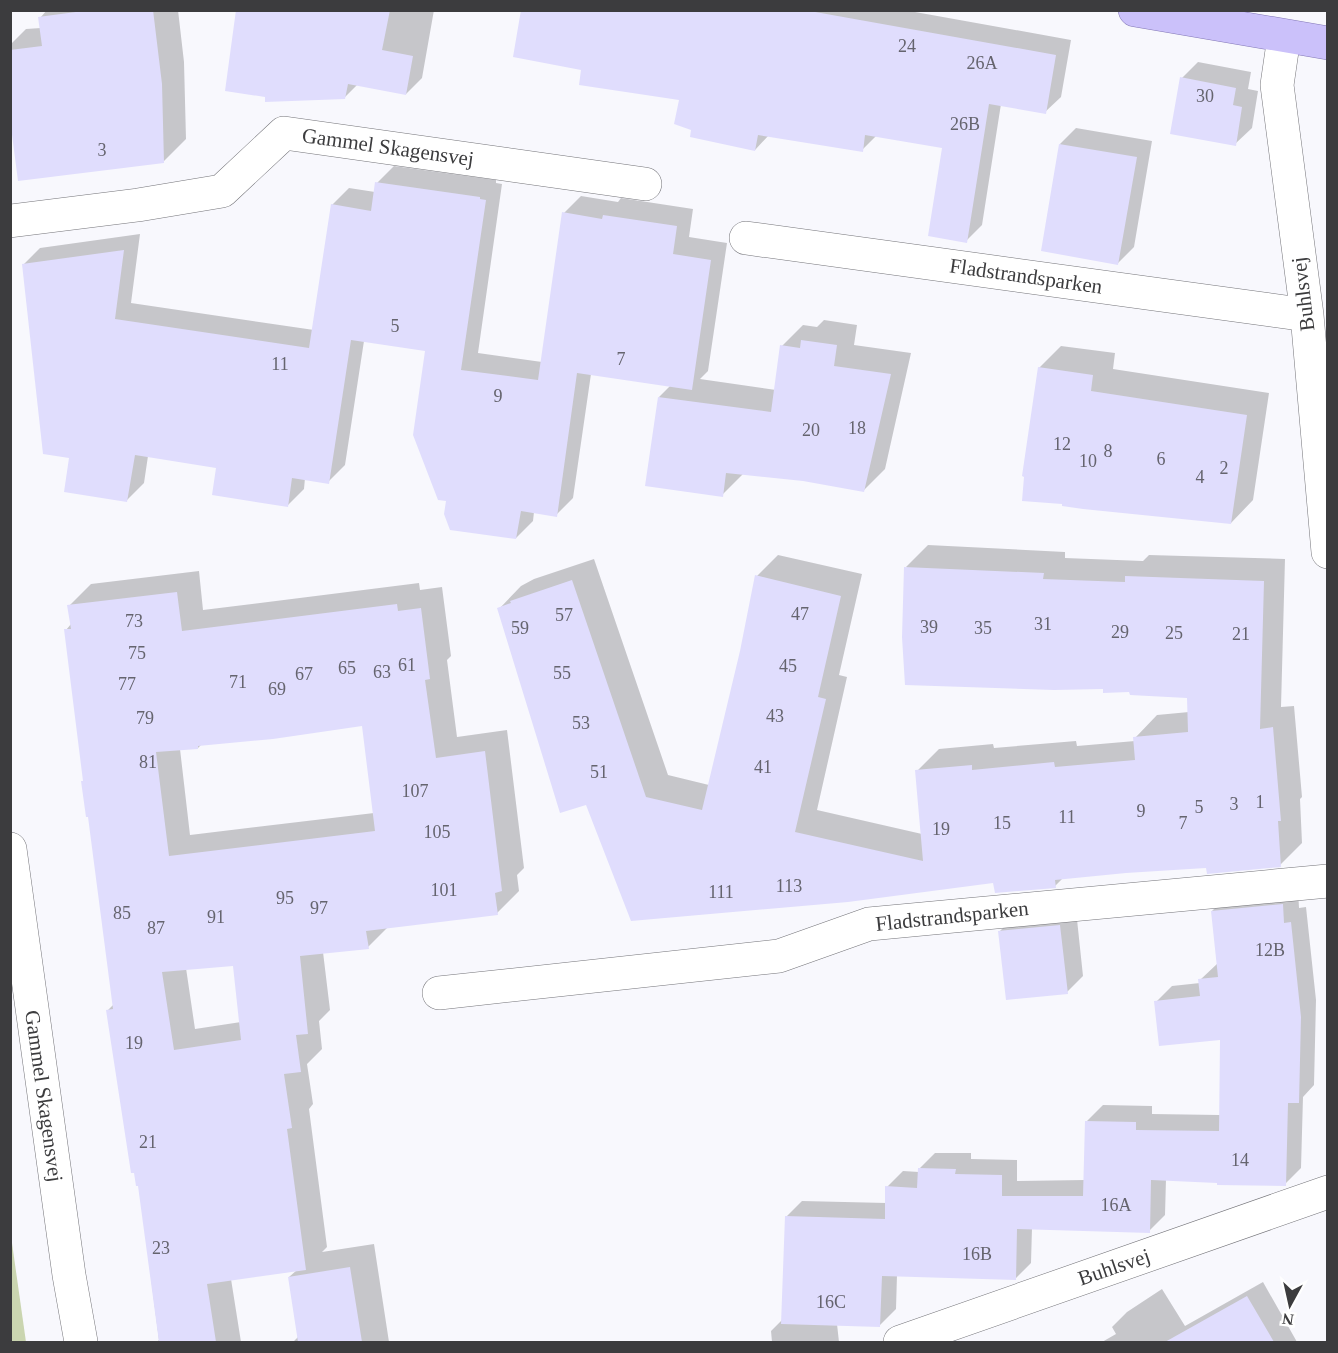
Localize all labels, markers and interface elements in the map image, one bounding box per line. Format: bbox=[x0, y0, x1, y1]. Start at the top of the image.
house number: 24 bbox=[898, 36, 916, 56]
house number: 26A bbox=[967, 53, 998, 73]
house number: 30 bbox=[1196, 86, 1214, 106]
house number: 26B bbox=[950, 114, 980, 134]
street label: Gammel Skagensvej bbox=[301, 123, 475, 171]
house number: 3 bbox=[98, 140, 107, 160]
street label: Fladstrandsparken bbox=[948, 253, 1104, 299]
street label: Buhlsvej bbox=[1287, 255, 1319, 333]
house number: 5 bbox=[391, 316, 400, 336]
house number: 7 bbox=[617, 349, 626, 369]
house number: 11 bbox=[271, 354, 289, 374]
house number: 9 bbox=[494, 386, 503, 406]
house number: 18 bbox=[848, 418, 866, 438]
house number: 20 bbox=[802, 420, 820, 440]
house number: 12 bbox=[1053, 434, 1071, 454]
house number: 8 bbox=[1104, 441, 1113, 461]
house number: 6 bbox=[1157, 449, 1166, 469]
house number: 10 bbox=[1079, 451, 1097, 471]
house number: 2 bbox=[1220, 458, 1229, 478]
house number: 4 bbox=[1196, 467, 1205, 487]
house number: 47 bbox=[791, 604, 809, 624]
house number: 57 bbox=[555, 605, 573, 625]
house number: 73 bbox=[125, 611, 143, 631]
house number: 31 bbox=[1034, 614, 1052, 634]
house number: 39 bbox=[920, 617, 938, 637]
house number: 59 bbox=[511, 618, 529, 638]
house number: 35 bbox=[974, 618, 992, 638]
house number: 29 bbox=[1111, 622, 1129, 642]
house number: 25 bbox=[1165, 623, 1183, 643]
house number: 21 bbox=[1232, 624, 1250, 644]
house number: 75 bbox=[128, 643, 146, 663]
house number: 61 bbox=[398, 655, 416, 675]
house number: 45 bbox=[779, 656, 797, 676]
house number: 65 bbox=[338, 658, 356, 678]
house number: 63 bbox=[373, 662, 391, 682]
house number: 55 bbox=[553, 663, 571, 683]
house number: 67 bbox=[295, 664, 313, 684]
house number: 71 bbox=[229, 672, 247, 692]
house number: 77 bbox=[118, 674, 136, 694]
house number: 69 bbox=[268, 679, 286, 699]
house number: 43 bbox=[766, 706, 784, 726]
house number: 79 bbox=[136, 708, 154, 728]
house number: 53 bbox=[572, 713, 590, 733]
house number: 81 bbox=[139, 752, 157, 772]
house number: 41 bbox=[754, 757, 772, 777]
house number: 51 bbox=[590, 762, 608, 782]
house number: 107 bbox=[402, 781, 429, 801]
house number: 1 bbox=[1256, 792, 1265, 812]
house number: 3 bbox=[1230, 794, 1239, 814]
house number: 5 bbox=[1195, 797, 1204, 817]
house number: 9 bbox=[1137, 801, 1146, 821]
house number: 11 bbox=[1058, 807, 1076, 827]
house number: 15 bbox=[993, 813, 1011, 833]
house number: 7 bbox=[1179, 813, 1188, 833]
house number: 19 bbox=[932, 819, 950, 839]
house number: 105 bbox=[424, 822, 451, 842]
house number: 113 bbox=[776, 876, 802, 896]
house number: 101 bbox=[431, 880, 458, 900]
house number: 111 bbox=[708, 882, 734, 902]
house number: 95 bbox=[276, 888, 294, 908]
street label: Fladstrandsparken bbox=[874, 896, 1030, 936]
house number: 97 bbox=[310, 898, 328, 918]
house number: 85 bbox=[113, 903, 131, 923]
house number: 91 bbox=[207, 907, 225, 927]
house number: 87 bbox=[147, 918, 165, 938]
house number: 12B bbox=[1255, 940, 1285, 960]
street label: Gammel Skagensvej bbox=[20, 1009, 68, 1183]
house number: 19 bbox=[125, 1033, 143, 1053]
house number: 21 bbox=[139, 1132, 157, 1152]
house number: 14 bbox=[1231, 1150, 1249, 1170]
house number: 16A bbox=[1101, 1195, 1132, 1215]
house number: 23 bbox=[152, 1238, 170, 1258]
street label: Buhlsvej bbox=[1075, 1243, 1153, 1291]
house number: 16B bbox=[962, 1244, 992, 1264]
north arrow bbox=[1260, 1275, 1320, 1335]
house number: 16C bbox=[816, 1292, 846, 1312]
text: N bbox=[1281, 1310, 1295, 1329]

